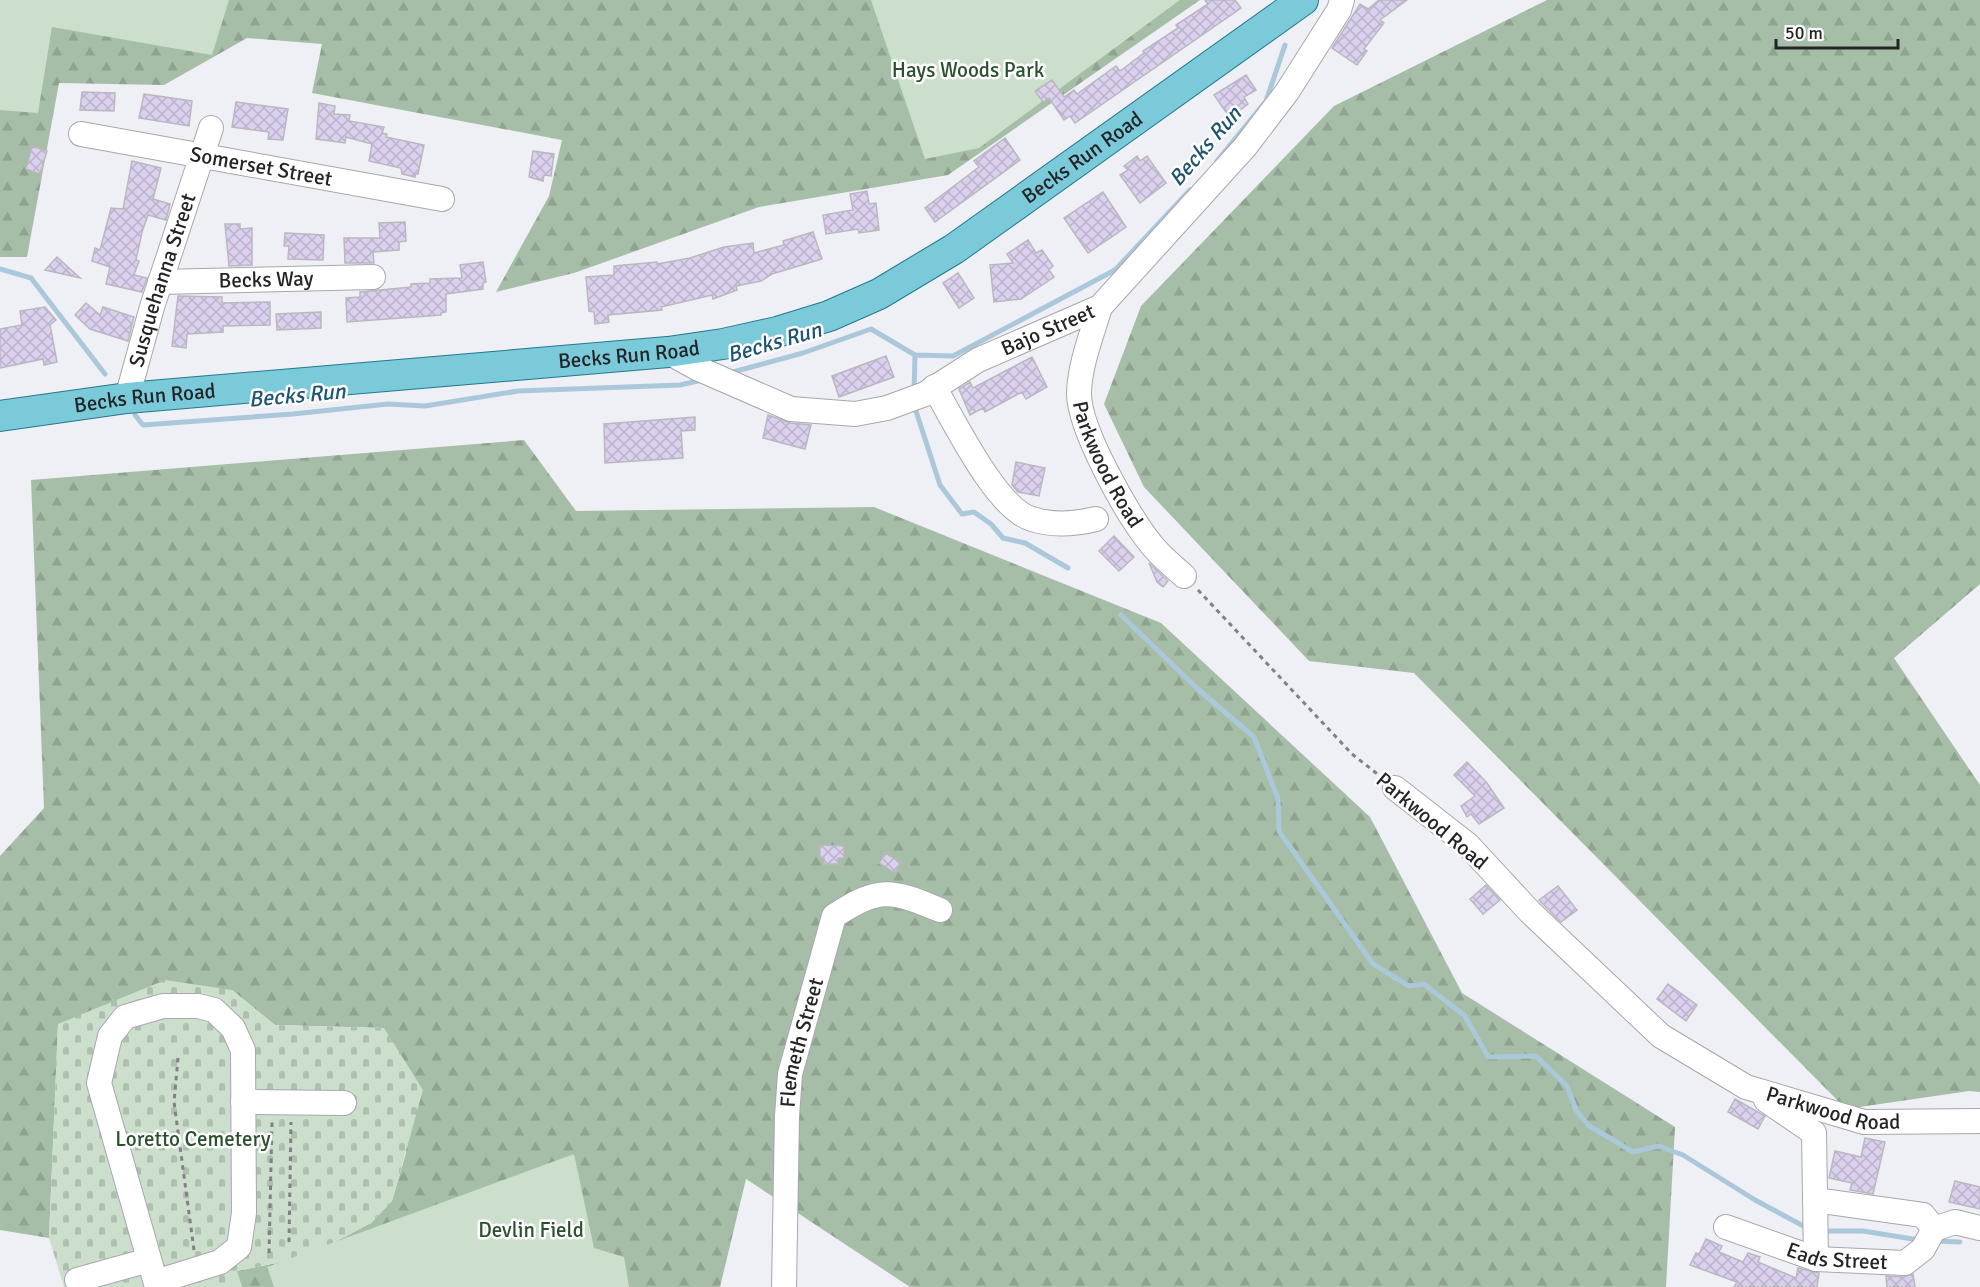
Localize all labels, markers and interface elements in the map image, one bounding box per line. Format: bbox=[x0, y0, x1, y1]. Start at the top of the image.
scale bar bbox=[1776, 12, 1898, 50]
text: 50 m bbox=[1785, 22, 1823, 44]
park label: Hays Woods Park bbox=[892, 57, 1045, 83]
water label: Becks Run bbox=[1163, 100, 1248, 191]
street label: Becks Run Road bbox=[1017, 106, 1148, 209]
street label: Somerset Street bbox=[188, 141, 334, 192]
street label: Susquehanna Street bbox=[123, 190, 202, 370]
street label: Becks Way bbox=[218, 265, 314, 294]
street label: Bajo Street bbox=[997, 298, 1099, 361]
water label: Becks Run bbox=[724, 315, 825, 368]
street label: Becks Run Road bbox=[557, 335, 701, 374]
water label: Becks Run bbox=[248, 377, 347, 413]
street label: Becks Run Road bbox=[72, 378, 217, 418]
street label: Parkwood Road bbox=[1067, 398, 1149, 533]
street label: Parkwood Road bbox=[1371, 767, 1493, 875]
street label: Flemeth Street bbox=[775, 975, 829, 1108]
street label: Parkwood Road bbox=[1763, 1081, 1901, 1136]
park label: Loretto Cemetery bbox=[115, 1126, 271, 1152]
park label: Devlin Field bbox=[478, 1217, 584, 1243]
street label: Eads Street bbox=[1783, 1237, 1888, 1275]

